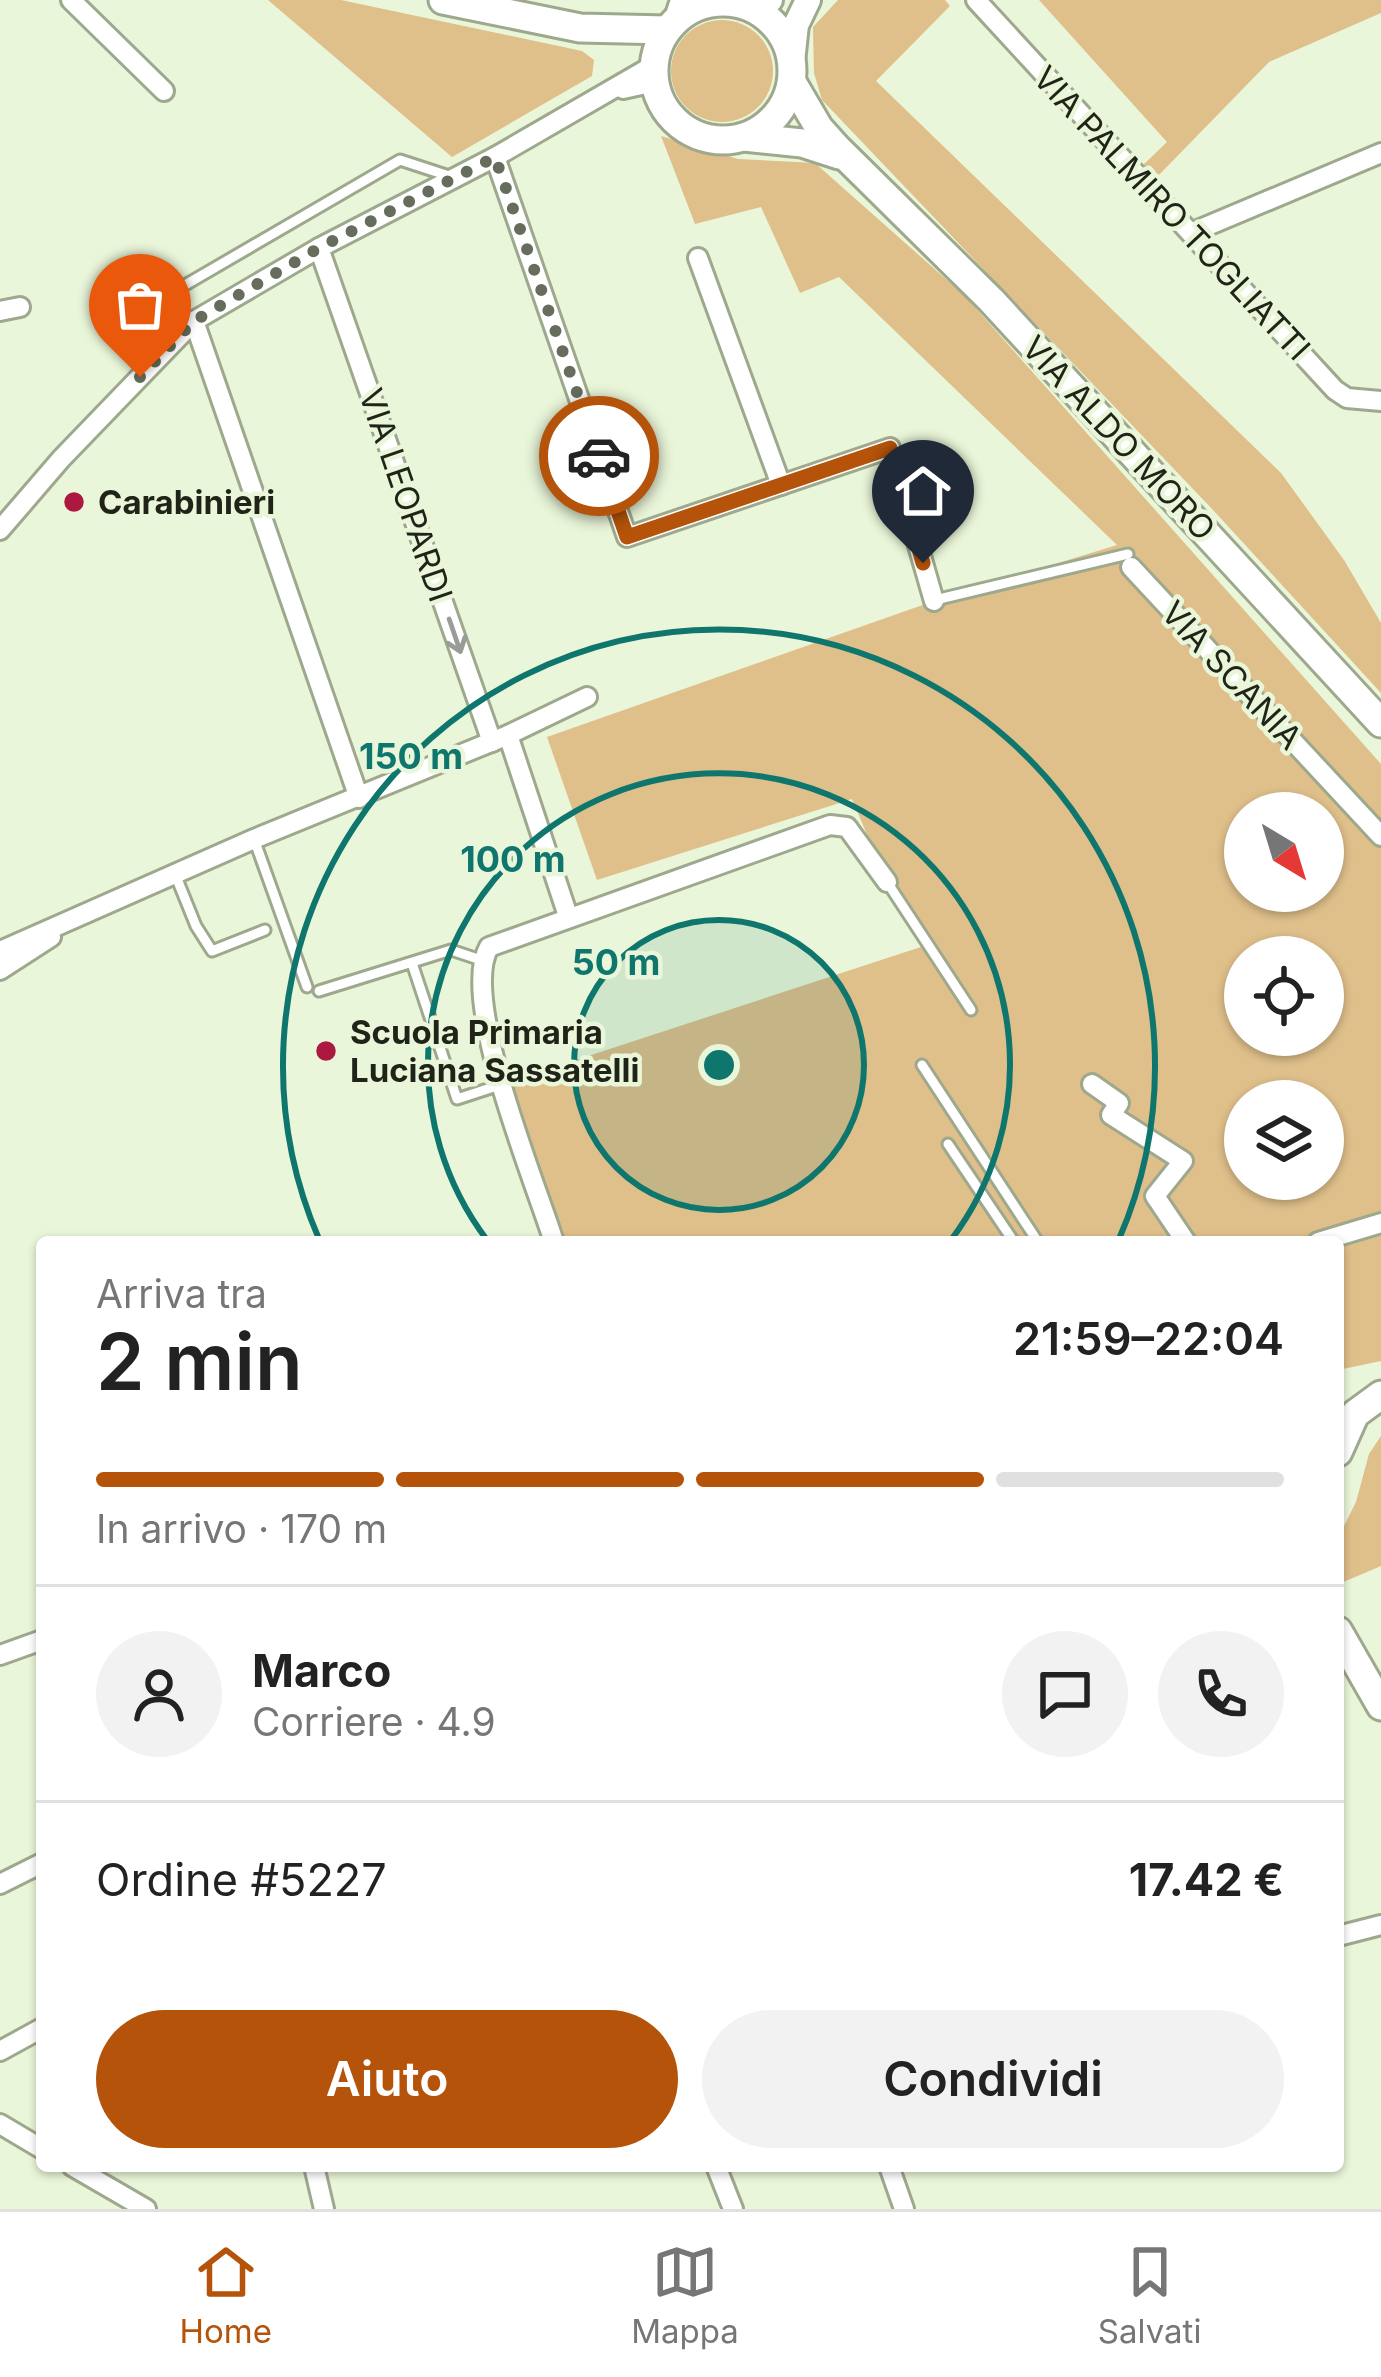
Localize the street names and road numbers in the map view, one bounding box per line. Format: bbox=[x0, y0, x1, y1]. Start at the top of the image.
street label: VIA PALMIRO TOGLIATTI bbox=[1025, 58, 1319, 368]
street label: VIA ALDO MORO bbox=[1014, 327, 1224, 549]
street label: VIA LEOPARDI bbox=[351, 383, 461, 607]
street label: VIA SCANIA bbox=[1153, 593, 1311, 757]

